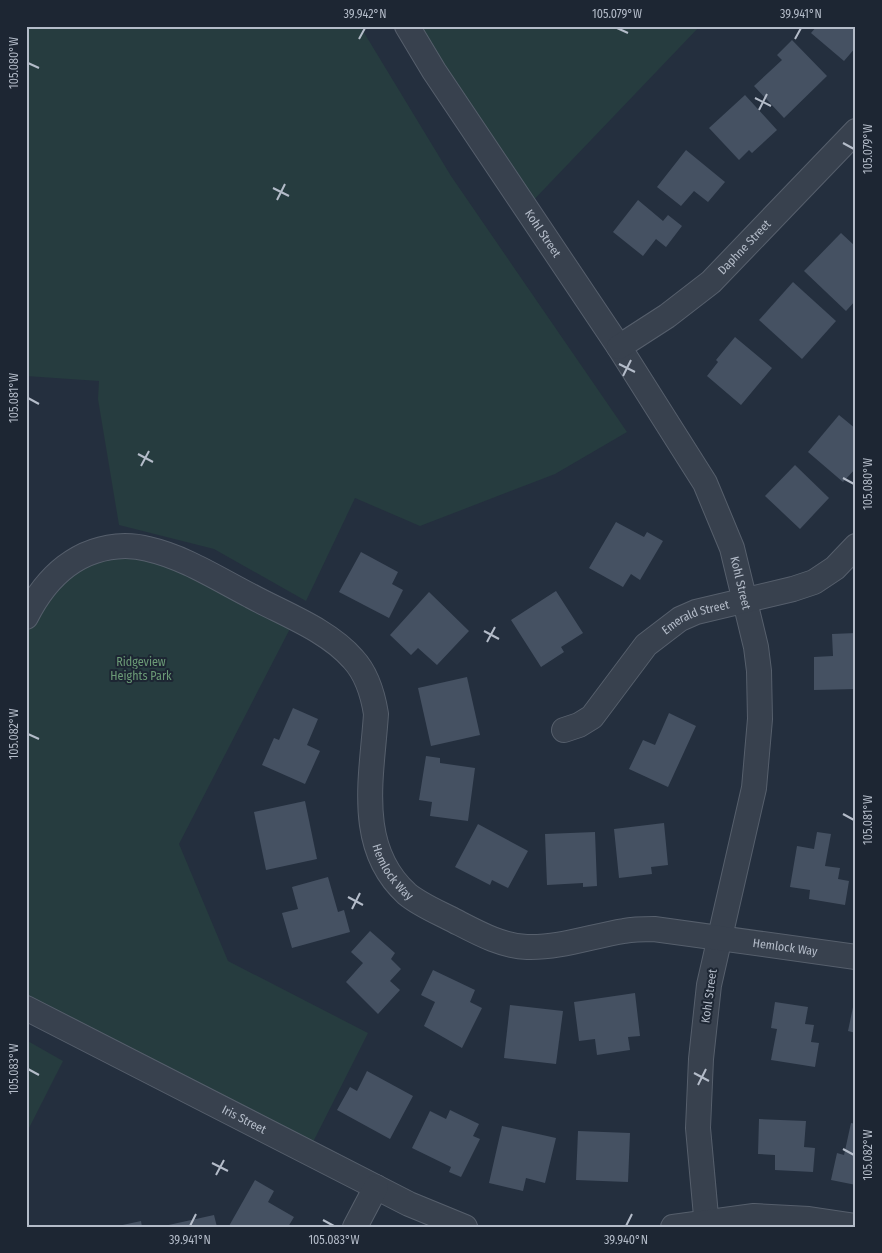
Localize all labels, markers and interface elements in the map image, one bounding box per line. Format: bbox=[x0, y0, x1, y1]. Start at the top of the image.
text: 39.942°N bbox=[344, 7, 386, 21]
text: 105.079°W bbox=[592, 7, 642, 21]
text: 39.941°N bbox=[780, 7, 822, 21]
text: 105.080°W bbox=[7, 37, 21, 89]
text: 105.079°W bbox=[861, 124, 875, 174]
street label: Kohl Street bbox=[522, 207, 564, 260]
street label: Daphne Street bbox=[715, 217, 774, 277]
text: 105.081°W bbox=[7, 373, 21, 423]
text: 105.080°W bbox=[861, 458, 875, 510]
street label: Kohl Street bbox=[727, 555, 754, 611]
street label: Emerald Street bbox=[659, 597, 731, 637]
park label: Ridgeview Heights Park bbox=[110, 655, 172, 683]
text: 105.082°W bbox=[7, 709, 21, 759]
text: 105.081°W bbox=[861, 795, 875, 845]
street label: Hemlock Way bbox=[369, 842, 416, 904]
street label: Hemlock Way bbox=[752, 936, 819, 959]
street label: Kohl Street bbox=[698, 968, 720, 1024]
text: 105.083°W bbox=[7, 1043, 21, 1095]
street label: Iris Street bbox=[220, 1102, 269, 1137]
text: 105.082°W bbox=[861, 1130, 875, 1180]
text: 39.941°N bbox=[169, 1233, 211, 1247]
text: 105.083°W bbox=[308, 1233, 360, 1247]
text: 39.940°N bbox=[604, 1233, 648, 1247]

